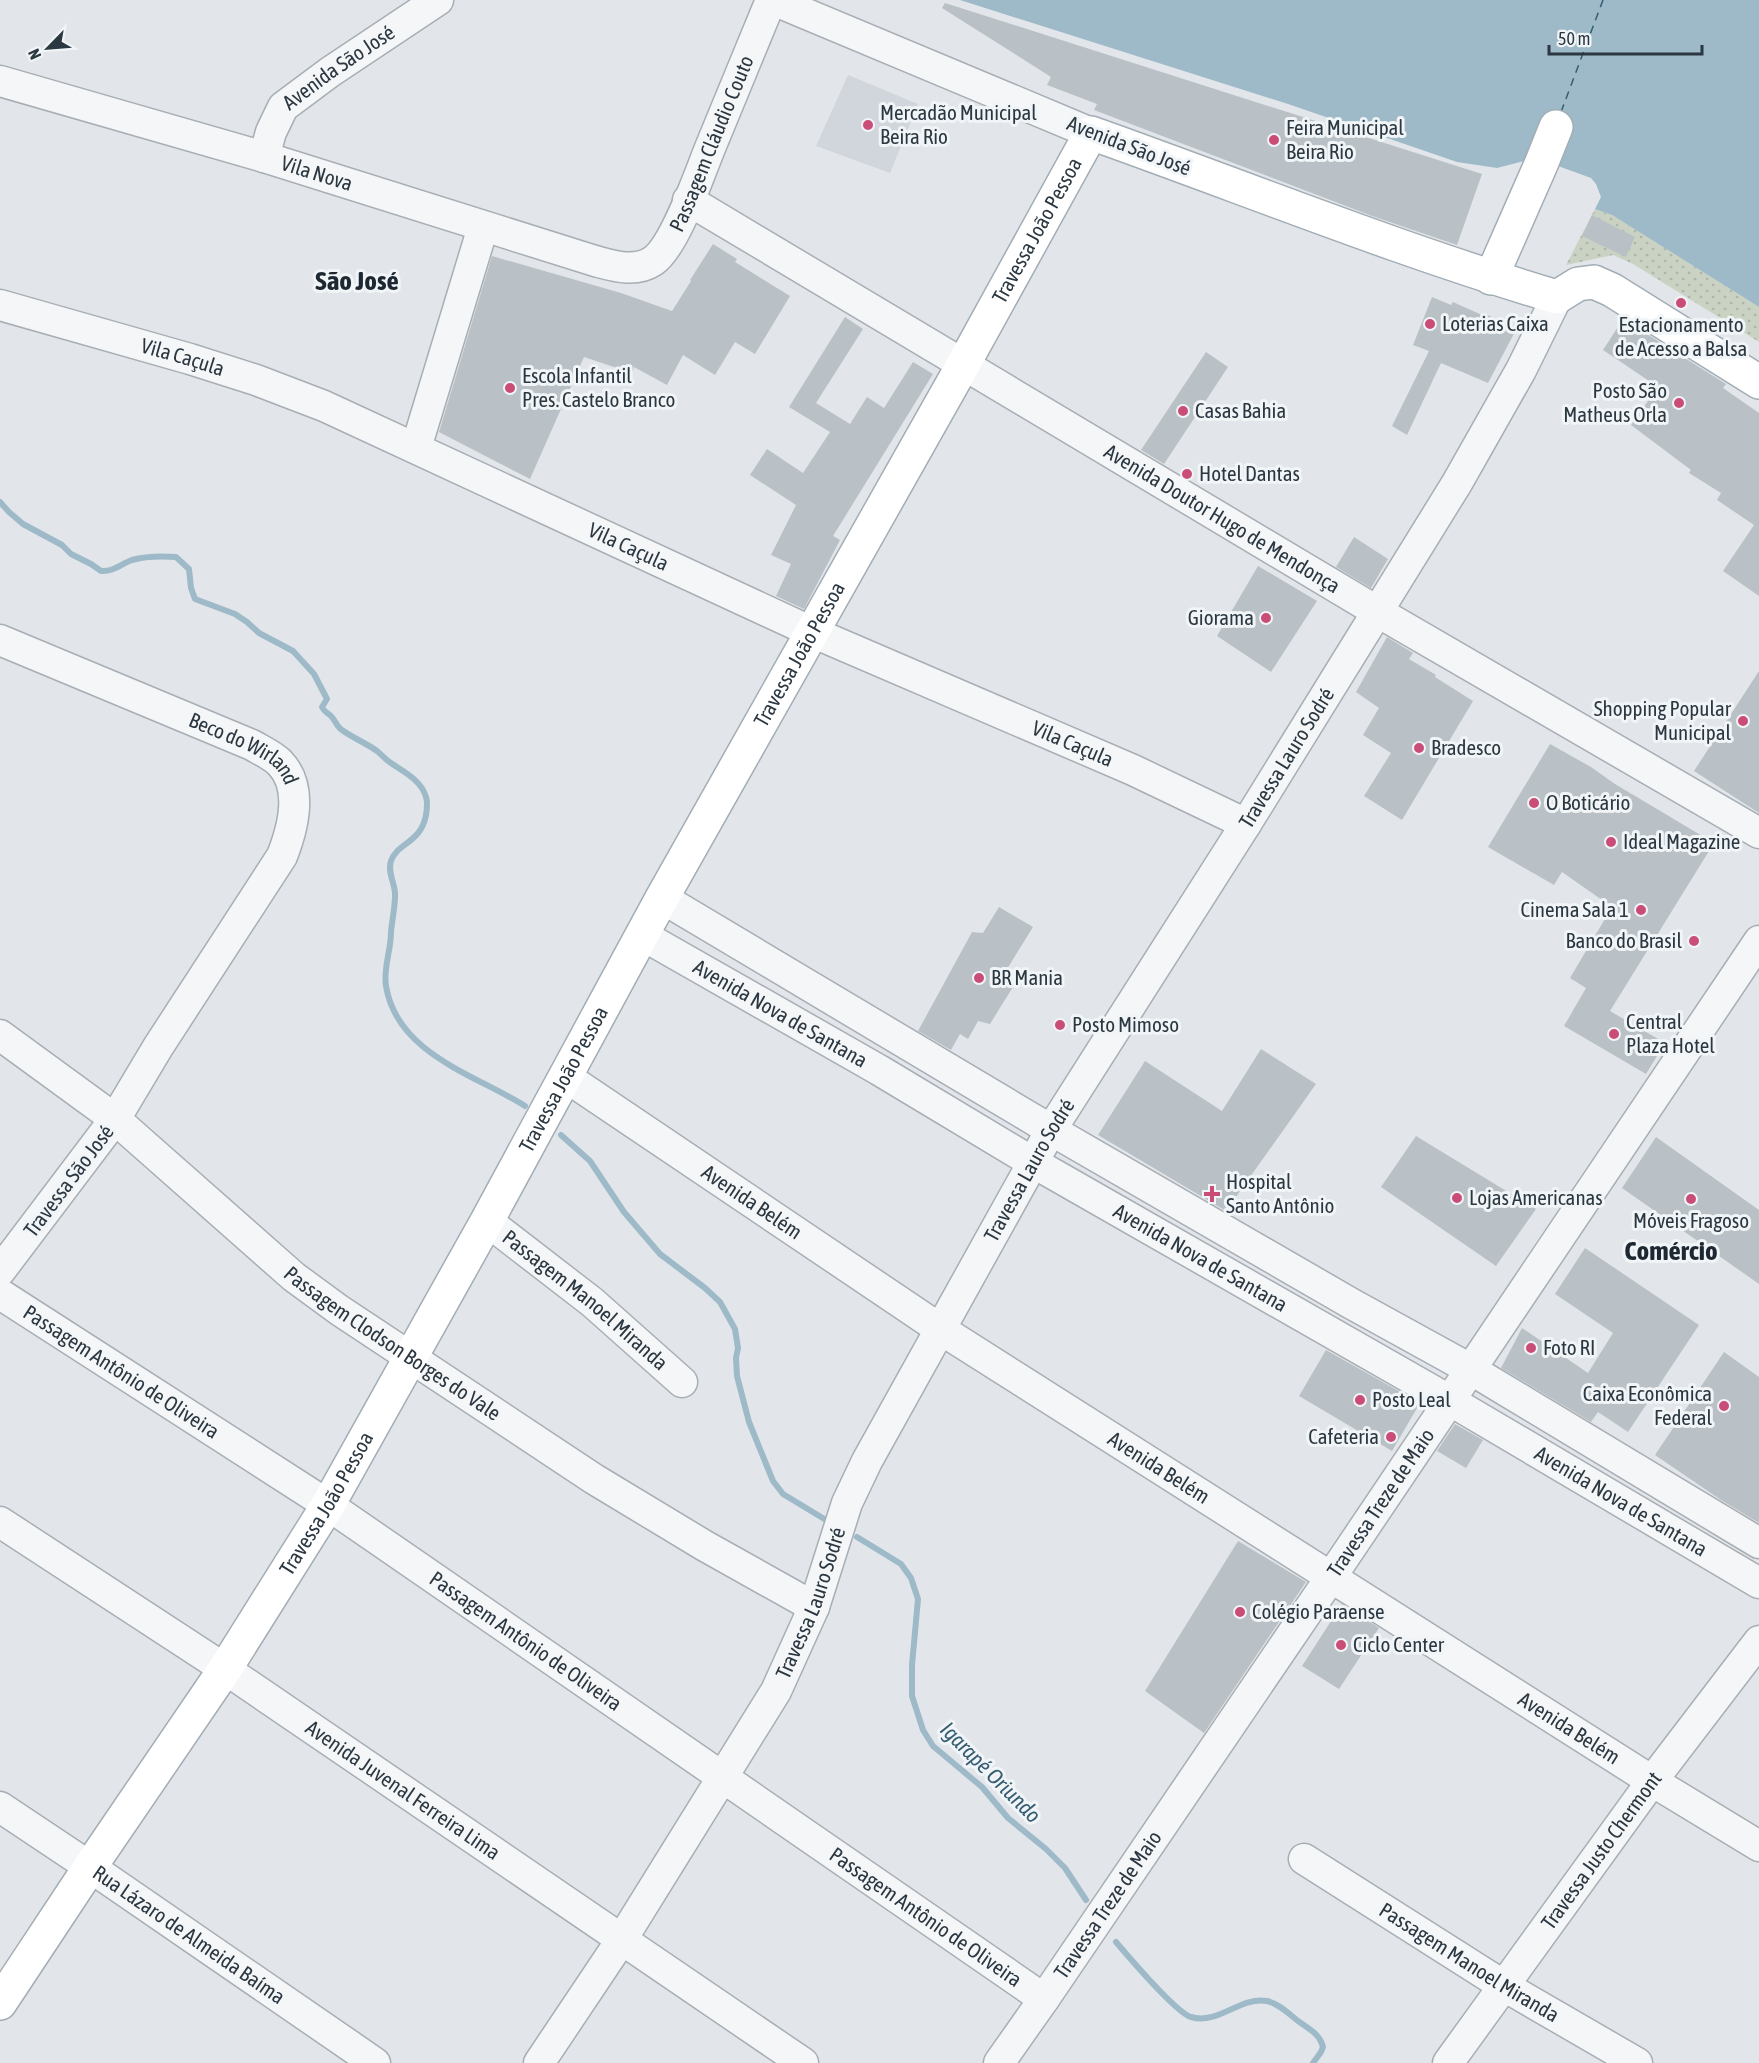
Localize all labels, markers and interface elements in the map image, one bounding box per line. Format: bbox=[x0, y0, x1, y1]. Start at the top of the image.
north arrow bbox=[18, 18, 78, 78]
scale bar bbox=[1549, 18, 1702, 56]
street label: Avenida São José bbox=[278, 19, 399, 114]
text: 50 m bbox=[1558, 28, 1590, 49]
text: N bbox=[24, 46, 45, 62]
street label: Passagem Cláudio Couto bbox=[664, 52, 758, 235]
place label: Mercadão Municipal Beira Rio bbox=[880, 100, 1037, 148]
street label: Avenida São José bbox=[1064, 110, 1195, 180]
place label: Feira Municipal Beira Rio bbox=[1286, 115, 1404, 163]
marker: Mercadão Municipal Beira Rio bbox=[861, 118, 875, 132]
marker: Feira Municipal Beira Rio bbox=[1267, 133, 1281, 147]
street label: Vila Nova bbox=[278, 150, 356, 195]
street label: Travessa João Pessoa bbox=[987, 153, 1086, 307]
district label: São José bbox=[315, 265, 399, 296]
marker: Estacionamento de Acesso a Balsa bbox=[1674, 296, 1688, 310]
place label: Loterias Caixa bbox=[1442, 311, 1549, 335]
place label: Estacionamento de Acesso a Balsa bbox=[1615, 312, 1747, 360]
marker: Loterias Caixa bbox=[1423, 317, 1437, 331]
street label: Vila Caçula bbox=[138, 333, 228, 380]
place label: Escola Infantil Pres. Castelo Branco bbox=[522, 363, 675, 411]
place label: Posto São Matheus Orla bbox=[1563, 378, 1667, 426]
marker: Escola Infantil Pres. Castelo Branco bbox=[503, 381, 517, 395]
marker: Posto São Matheus Orla bbox=[1672, 396, 1686, 410]
place label: Casas Bahia bbox=[1195, 398, 1286, 422]
marker: Casas Bahia bbox=[1176, 404, 1190, 418]
street label: Avenida Doutor Hugo de Mendonça bbox=[1100, 438, 1345, 598]
place label: Hotel Dantas bbox=[1199, 461, 1300, 485]
marker: Hotel Dantas bbox=[1180, 467, 1194, 481]
street label: Vila Caçula bbox=[585, 517, 673, 575]
street label: Travessa João Pessoa bbox=[748, 577, 849, 730]
place label: Giorama bbox=[1188, 605, 1254, 629]
marker: Giorama bbox=[1259, 611, 1273, 625]
street label: Travessa Lauro Sodré bbox=[1233, 683, 1338, 832]
place label: Shopping Popular Municipal bbox=[1594, 696, 1732, 744]
street label: Beco do Wirland bbox=[186, 707, 304, 788]
marker: Shopping Popular Municipal bbox=[1736, 714, 1750, 728]
street label: Vila Caçula bbox=[1029, 715, 1117, 771]
place label: Bradesco bbox=[1431, 735, 1501, 759]
marker: Bradesco bbox=[1412, 741, 1426, 755]
place label: O Boticário bbox=[1546, 790, 1630, 814]
marker: O Boticário bbox=[1527, 796, 1541, 810]
place label: Ideal Magazine bbox=[1623, 829, 1740, 853]
marker: Ideal Magazine bbox=[1604, 835, 1618, 849]
place label: Cinema Sala 1 bbox=[1521, 897, 1629, 921]
marker: Cinema Sala 1 bbox=[1634, 903, 1648, 917]
place label: Banco do Brasil bbox=[1566, 928, 1682, 952]
marker: Banco do Brasil bbox=[1687, 934, 1701, 948]
street label: Avenida Nova de Santana bbox=[690, 954, 872, 1072]
place label: BR Mania bbox=[991, 965, 1063, 989]
marker: BR Mania bbox=[972, 971, 986, 985]
street label: Travessa João Pessoa bbox=[514, 1002, 612, 1156]
place label: Central Plaza Hotel bbox=[1626, 1009, 1715, 1057]
place label: Posto Mimoso bbox=[1072, 1012, 1179, 1036]
marker: Posto Mimoso bbox=[1053, 1018, 1067, 1032]
marker: Central Plaza Hotel bbox=[1607, 1027, 1621, 1041]
street label: Travessa Lauro Sodré bbox=[978, 1094, 1079, 1245]
street label: Travessa São José bbox=[18, 1120, 118, 1241]
street label: Avenida Belém bbox=[698, 1159, 807, 1244]
place label: Hospital Santo Antônio bbox=[1226, 1169, 1334, 1217]
marker: Hospital Santo Antônio bbox=[1203, 1185, 1221, 1203]
place label: Lojas Americanas bbox=[1469, 1185, 1603, 1209]
marker: Lojas Americanas bbox=[1450, 1191, 1464, 1205]
marker: Móveis Fragoso bbox=[1684, 1192, 1698, 1206]
street label: Avenida Nova de Santana bbox=[1110, 1198, 1292, 1316]
place label: Móveis Fragoso bbox=[1633, 1208, 1749, 1232]
street label: Passagem Manoel Miranda bbox=[498, 1225, 673, 1375]
district label: Comércio bbox=[1624, 1235, 1718, 1266]
street label: Passagem Clodson Borges do Vale bbox=[280, 1261, 506, 1425]
street label: Passagem Antônio de Oliveira bbox=[19, 1299, 224, 1443]
place label: Foto RI bbox=[1543, 1335, 1595, 1359]
marker: Foto RI bbox=[1524, 1341, 1538, 1355]
place label: Caixa Econômica Federal bbox=[1583, 1381, 1712, 1429]
place label: Posto Leal bbox=[1372, 1387, 1451, 1411]
marker: Posto Leal bbox=[1353, 1393, 1367, 1407]
marker: Caixa Econômica Federal bbox=[1717, 1399, 1731, 1413]
place label: Cafeteria bbox=[1308, 1424, 1379, 1448]
street label: Travessa Treze de Maio bbox=[1322, 1424, 1438, 1581]
street label: Avenida Belém bbox=[1104, 1426, 1214, 1508]
street label: Travessa João Pessoa bbox=[274, 1427, 378, 1579]
marker: Cafeteria bbox=[1384, 1430, 1398, 1444]
street label: Avenida Nova de Santana bbox=[1531, 1440, 1712, 1561]
street label: Travessa Lauro Sodré bbox=[770, 1524, 850, 1682]
street label: Passagem Antônio de Oliveira bbox=[425, 1566, 627, 1715]
place label: Colégio Paraense bbox=[1252, 1599, 1385, 1623]
marker: Colégio Paraense bbox=[1233, 1605, 1247, 1619]
place label: Ciclo Center bbox=[1353, 1632, 1445, 1656]
marker: Ciclo Center bbox=[1334, 1638, 1348, 1652]
street label: Avenida Belém bbox=[1514, 1686, 1625, 1769]
street label: Avenida Juvenal Ferreira Lima bbox=[302, 1715, 505, 1864]
water label: Igarapé Oriundo bbox=[935, 1716, 1047, 1828]
street label: Travessa Justo Chermont bbox=[1536, 1767, 1666, 1934]
street label: Travessa Treze de Maio bbox=[1048, 1826, 1166, 1983]
street label: Passagem Antônio de Oliveira bbox=[826, 1842, 1027, 1991]
street label: Rua Lázaro de Almeida Baíma bbox=[89, 1860, 290, 2008]
street label: Passagem Manoel Miranda bbox=[1375, 1897, 1564, 2026]

